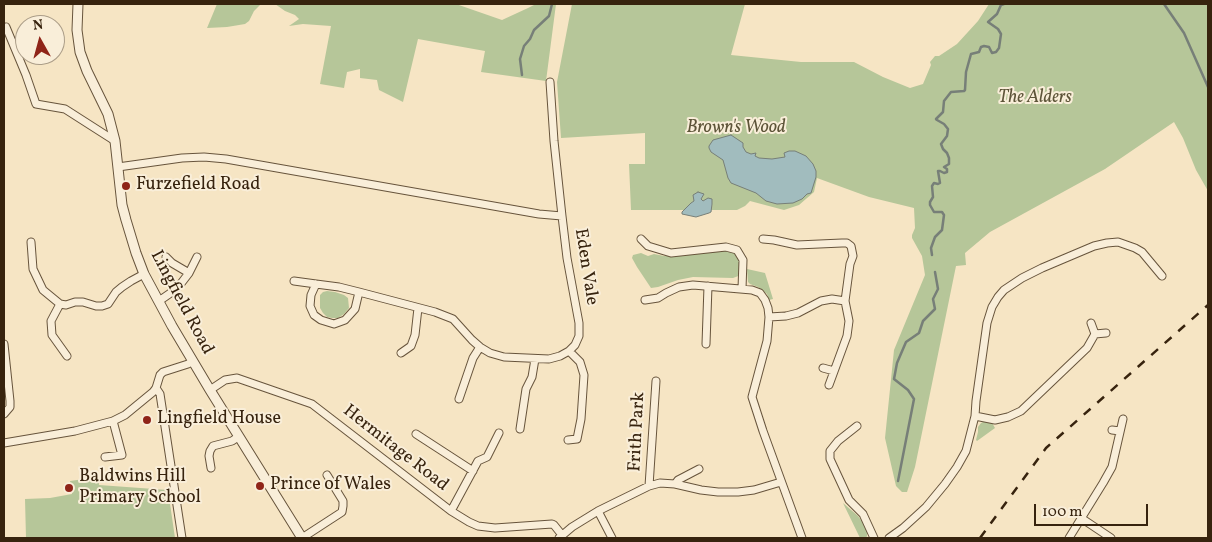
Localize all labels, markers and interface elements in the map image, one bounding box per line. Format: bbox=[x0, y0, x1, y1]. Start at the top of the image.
north arrow bbox=[15, 15, 65, 65]
text: N bbox=[32, 16, 44, 36]
park label: The Alders bbox=[998, 88, 1072, 110]
park label: Brown's Wood bbox=[686, 118, 786, 140]
place label: Furzefield Road bbox=[136, 175, 260, 197]
marker: Furzefield Road bbox=[120, 180, 132, 192]
street label: Eden Vale bbox=[568, 227, 602, 307]
street label: Lingfield Road bbox=[144, 247, 218, 359]
street label: Frith Park bbox=[625, 392, 651, 472]
street label: Hermitage Road bbox=[338, 401, 452, 497]
place label: Lingfield House bbox=[157, 409, 281, 431]
marker: Lingfield House bbox=[141, 414, 153, 426]
place label: Baldwins Hill Primary School bbox=[79, 467, 201, 509]
place label: Prince of Wales bbox=[270, 475, 391, 497]
marker: Prince of Wales bbox=[254, 480, 266, 492]
marker: Baldwins Hill Primary School bbox=[63, 482, 75, 494]
scale bar bbox=[1037, 494, 1151, 526]
text: 100 m bbox=[1042, 502, 1082, 523]

